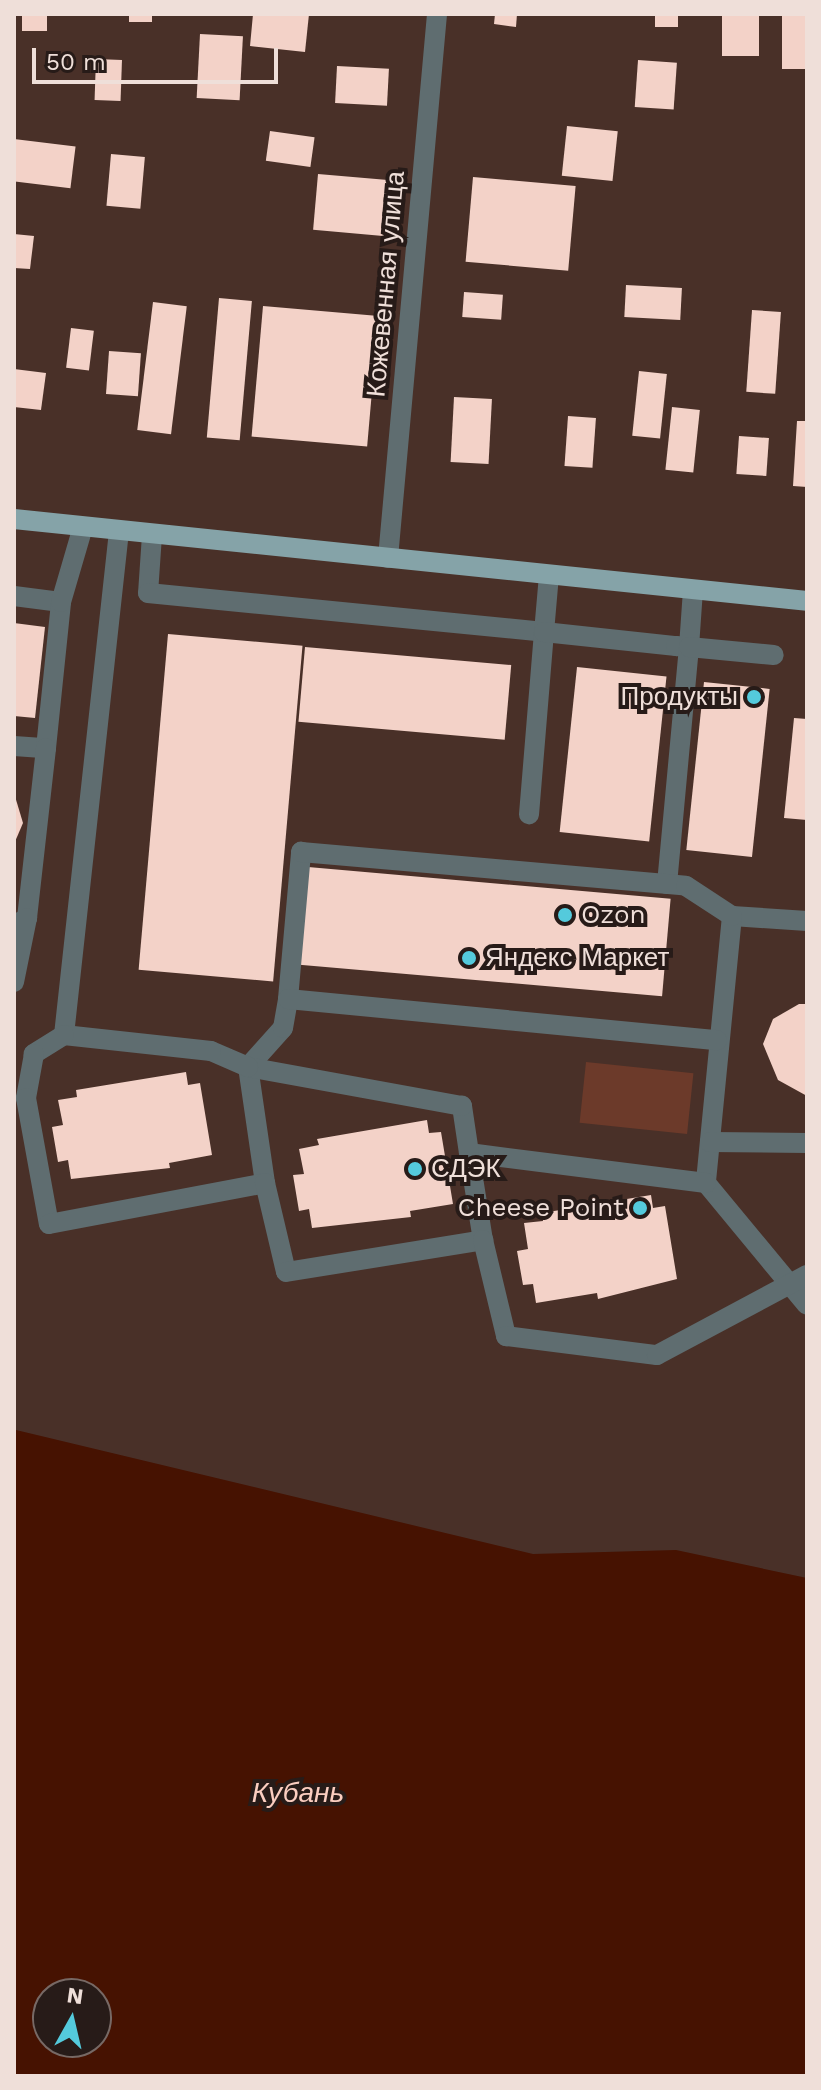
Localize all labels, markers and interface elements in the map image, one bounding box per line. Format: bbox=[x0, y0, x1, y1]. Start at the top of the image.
scale bar bbox=[36, 32, 282, 82]
text: 50 m bbox=[46, 48, 106, 76]
street label: Кожевенная улица bbox=[361, 170, 411, 398]
place label: Продукты bbox=[621, 681, 738, 713]
marker: Продукты bbox=[745, 688, 763, 706]
place label: Ozon bbox=[581, 899, 646, 931]
marker: Ozon bbox=[556, 906, 574, 924]
place label: Яндекс Маркет bbox=[485, 942, 669, 974]
marker: Яндекс Маркет bbox=[460, 949, 478, 967]
place label: СДЭК bbox=[431, 1153, 501, 1185]
marker: СДЭК bbox=[406, 1160, 424, 1178]
place label: Cheese Point bbox=[458, 1192, 624, 1224]
marker: Cheese Point bbox=[631, 1199, 649, 1217]
water label: Кубань bbox=[252, 1776, 344, 1810]
north arrow bbox=[32, 1978, 112, 2058]
text: N bbox=[65, 1982, 85, 2009]

